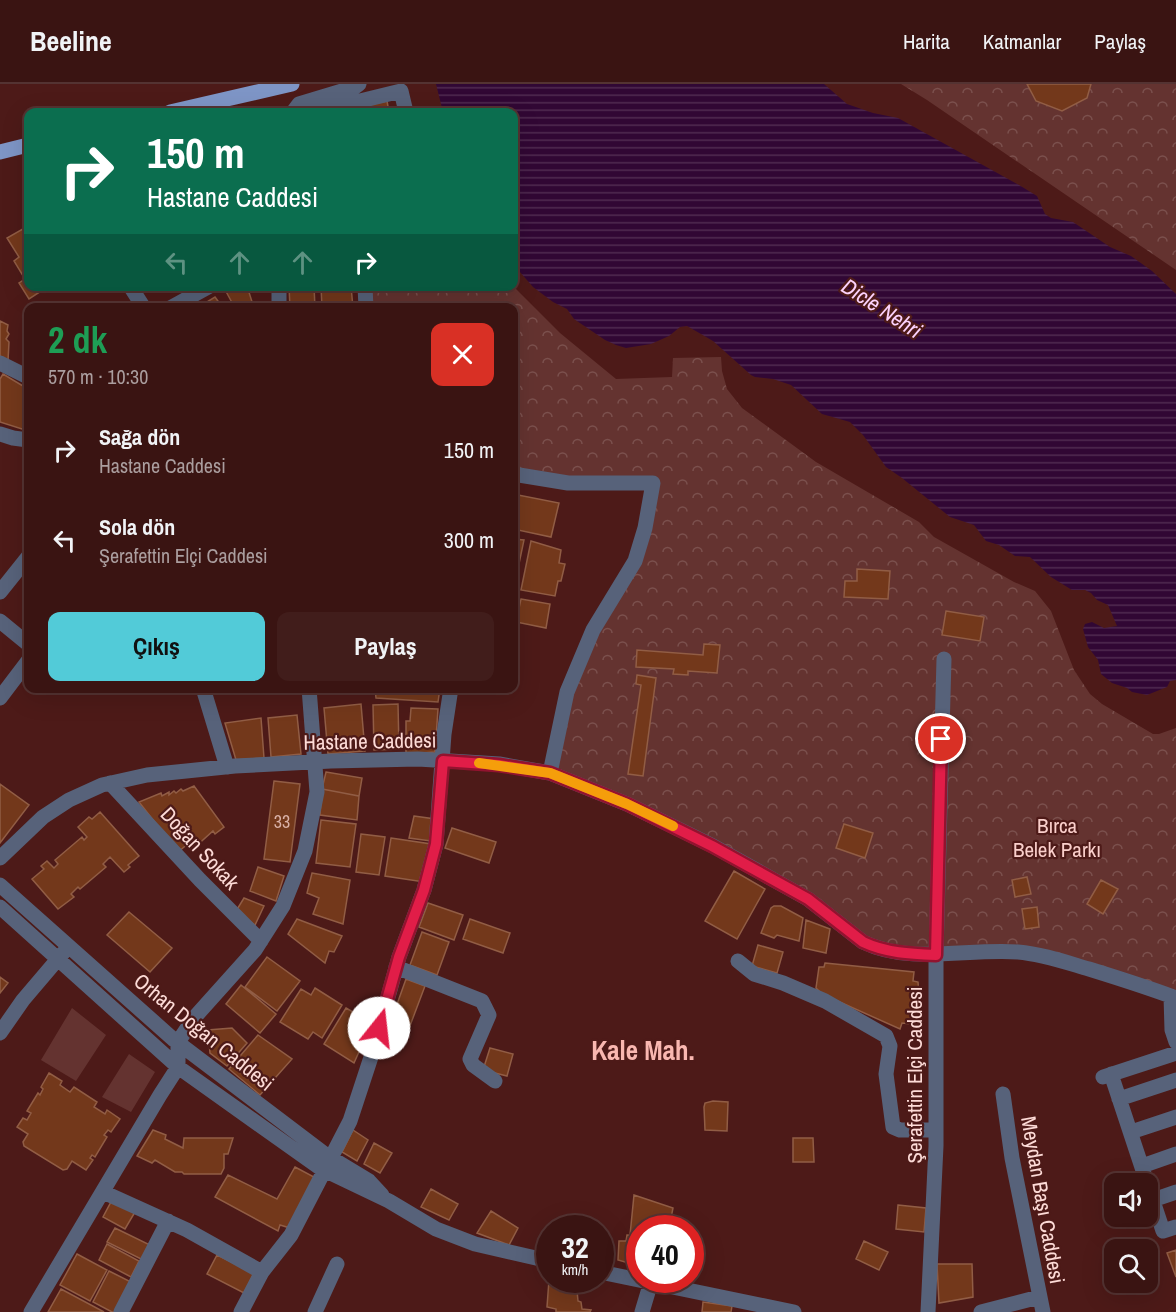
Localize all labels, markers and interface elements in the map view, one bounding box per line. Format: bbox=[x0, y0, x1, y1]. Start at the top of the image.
text: Beeline bbox=[30, 22, 112, 60]
text: Harita bbox=[903, 27, 950, 56]
text: Katmanlar bbox=[983, 27, 1061, 56]
text: Paylaş bbox=[1094, 27, 1146, 56]
text: 150 m bbox=[147, 125, 245, 181]
icon: right bbox=[48, 132, 126, 210]
text: Hastane Caddesi bbox=[147, 179, 318, 215]
icon: left bbox=[160, 246, 193, 279]
icon: ahead bbox=[223, 246, 256, 279]
icon: ahead bbox=[286, 246, 319, 279]
icon: right bbox=[349, 246, 382, 279]
water label: Dicle Nehri bbox=[836, 271, 928, 345]
text: 2 dk bbox=[48, 316, 107, 364]
button: close bbox=[431, 323, 494, 386]
text: 570 m · 10:30 bbox=[48, 363, 148, 390]
text: Sağa dön bbox=[99, 422, 180, 452]
icon: right bbox=[48, 434, 81, 467]
text: 150 m bbox=[444, 435, 494, 465]
text: Hastane Caddesi bbox=[99, 452, 226, 479]
text: Sola dön bbox=[99, 512, 175, 542]
icon: left bbox=[48, 524, 81, 557]
text: 300 m bbox=[444, 525, 494, 555]
text: Şerafettin Elçi Caddesi bbox=[99, 542, 268, 569]
button: Çıkış bbox=[48, 612, 265, 681]
button: Paylaş bbox=[277, 612, 494, 681]
pin bbox=[915, 713, 966, 764]
icon: arrive bbox=[924, 722, 957, 755]
street label: Hastane Caddesi bbox=[303, 725, 437, 757]
street label: Doğan Sokak bbox=[154, 800, 246, 896]
house number: 33 bbox=[274, 809, 290, 834]
park label: Bırca Belek Parkı bbox=[1013, 811, 1101, 864]
street label: Orhan Doğan Caddesi bbox=[128, 967, 280, 1097]
street label: Şerafettin Elçi Caddesi bbox=[900, 986, 929, 1164]
position arrow bbox=[347, 996, 411, 1060]
district label: Kale Mah. bbox=[591, 1032, 695, 1068]
street label: Meydan Başı Caddesi bbox=[1014, 1114, 1072, 1286]
map controls bbox=[1104, 1173, 1158, 1293]
button: sound bbox=[1104, 1173, 1158, 1227]
speed limit sign: 40 bbox=[626, 1215, 704, 1293]
text: 32 bbox=[561, 1227, 589, 1267]
button: search bbox=[1104, 1239, 1158, 1293]
text: km/h bbox=[562, 1259, 588, 1280]

